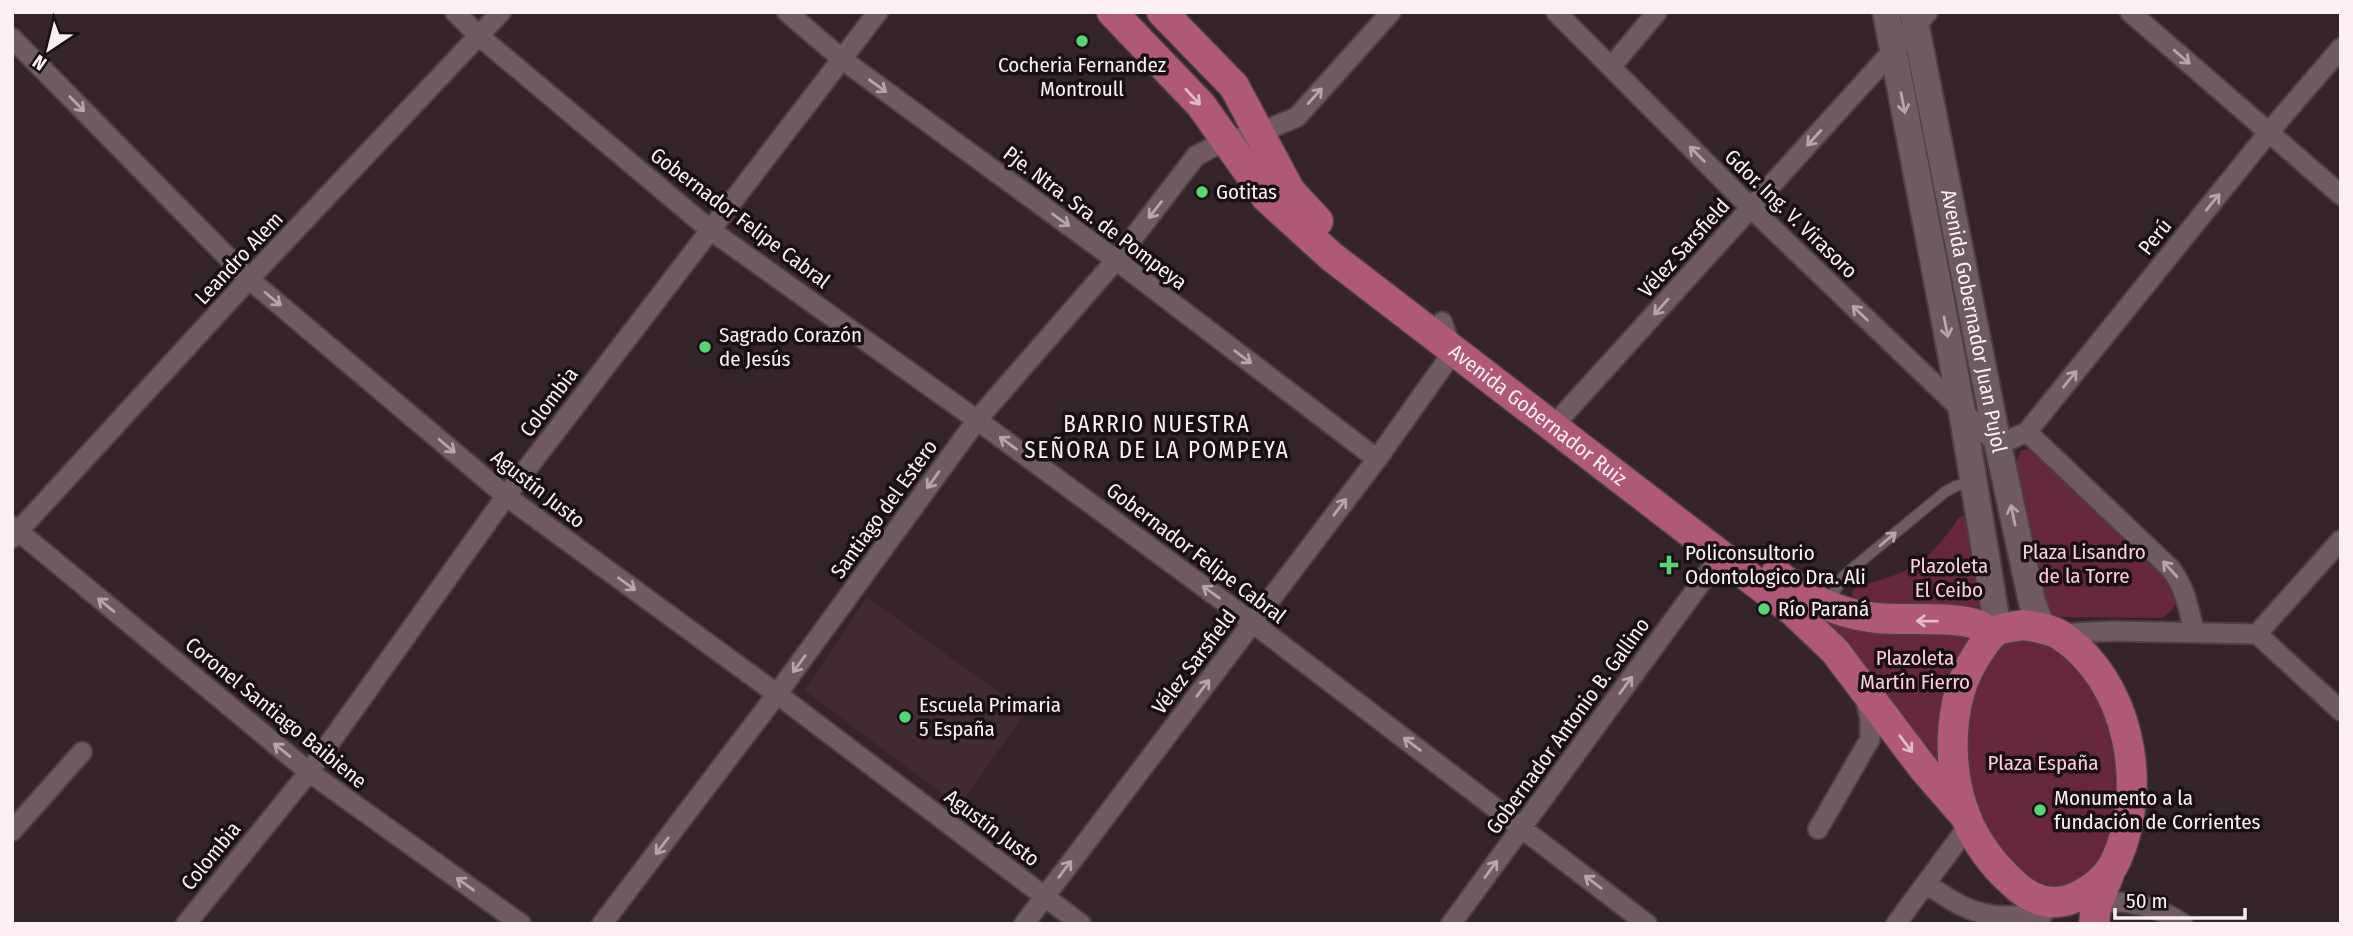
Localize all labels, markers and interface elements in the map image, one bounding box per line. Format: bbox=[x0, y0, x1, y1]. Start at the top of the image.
north arrow bbox=[14, 14, 84, 84]
marker: Cocheria Fernandez Montroull bbox=[1074, 33, 1090, 49]
one-way arrow bbox=[2172, 49, 2190, 65]
text: N bbox=[28, 50, 51, 75]
place label: Cocheria Fernandez Montroull bbox=[998, 52, 1166, 102]
one-way arrow bbox=[868, 78, 887, 93]
one-way arrow bbox=[1307, 87, 1323, 105]
one-way arrow bbox=[1184, 88, 1201, 105]
one-way arrow bbox=[1897, 91, 1911, 114]
one-way arrow bbox=[69, 95, 86, 112]
one-way arrow bbox=[1806, 129, 1823, 146]
street label: Pje. Ntra. Sra. de Pompeya bbox=[998, 140, 1192, 296]
street label: Gobernador Felipe Cabral bbox=[645, 142, 835, 294]
street label: Gdor. Ing. V. Virasoro bbox=[1719, 144, 1863, 284]
one-way arrow bbox=[1689, 146, 1706, 163]
place label: Gotitas bbox=[1216, 179, 1277, 205]
marker: Gotitas bbox=[1194, 184, 1210, 200]
street label: Avenida Gobernador Juan Pujol bbox=[1935, 187, 2012, 456]
street label: Vélez Sarsfield bbox=[1633, 193, 1735, 303]
one-way arrow bbox=[2205, 193, 2220, 211]
one-way arrow bbox=[1147, 200, 1162, 219]
street label: Leandro Alem bbox=[189, 206, 289, 310]
one-way arrow bbox=[1051, 213, 1070, 228]
street label: Perú bbox=[2133, 214, 2177, 260]
one-way arrow bbox=[264, 291, 282, 307]
one-way arrow bbox=[1653, 298, 1670, 315]
one-way arrow bbox=[1852, 304, 1869, 321]
one-way arrow bbox=[1940, 315, 1953, 338]
place label: Sagrado Corazón de Jesús bbox=[719, 322, 862, 372]
street label: Avenida Gobernador Ruiz bbox=[1444, 338, 1632, 492]
marker: Sagrado Corazón de Jesús bbox=[697, 339, 713, 355]
one-way arrow bbox=[1233, 350, 1252, 364]
street label: Colombia bbox=[514, 362, 584, 442]
one-way arrow bbox=[2062, 370, 2077, 388]
district label: BARRIO NUESTRA SEÑORA DE LA POMPEYA bbox=[1024, 410, 1290, 464]
street label: Santiago del Estero bbox=[825, 435, 943, 583]
one-way arrow bbox=[999, 435, 1018, 450]
one-way arrow bbox=[437, 438, 455, 454]
street label: Agustín Justo bbox=[486, 444, 590, 534]
one-way arrow bbox=[926, 471, 941, 490]
street label: Gobernador Felipe Cabral bbox=[1101, 477, 1291, 629]
one-way arrow bbox=[1333, 498, 1348, 517]
one-way arrow bbox=[2006, 504, 2019, 527]
one-way arrow bbox=[1878, 532, 1896, 547]
park label: Plaza Lisandro de la Torre bbox=[2022, 539, 2146, 589]
place label: Policonsultorio Odontologico Dra. Ali bbox=[1685, 540, 1866, 590]
park label: Plazoleta El Ceibo bbox=[1910, 553, 1988, 603]
marker: Policonsultorio Odontologico Dra. Ali bbox=[1659, 555, 1679, 575]
one-way arrow bbox=[2161, 561, 2178, 578]
one-way arrow bbox=[617, 577, 636, 591]
one-way arrow bbox=[1202, 585, 1221, 599]
place label: Río Paraná bbox=[1778, 596, 1869, 622]
one-way arrow bbox=[98, 597, 116, 613]
marker: Río Paraná bbox=[1756, 601, 1772, 617]
street label: Vélez Sarsfield bbox=[1146, 605, 1242, 719]
street label: Gobernador Antonio B. Gallino bbox=[1481, 613, 1655, 839]
one-way arrow bbox=[1916, 614, 1939, 628]
street label: Coronel Santiago Baibiene bbox=[180, 632, 372, 794]
park label: Plazoleta Martín Fierro bbox=[1860, 645, 1970, 695]
one-way arrow bbox=[791, 654, 806, 673]
one-way arrow bbox=[1618, 676, 1633, 695]
one-way arrow bbox=[1195, 679, 1210, 698]
place label: Escuela Primaria 5 España bbox=[919, 692, 1061, 742]
marker: Escuela Primaria 5 España bbox=[897, 709, 913, 725]
one-way arrow bbox=[1899, 734, 1913, 753]
one-way arrow bbox=[1403, 737, 1421, 752]
one-way arrow bbox=[273, 742, 291, 757]
park label: Plaza España bbox=[1987, 750, 2099, 776]
street label: Agustín Justo bbox=[939, 784, 1045, 872]
place label: Monumento a la fundación de Corrientes bbox=[2054, 785, 2261, 835]
marker: Monumento a la fundación de Corrientes bbox=[2032, 802, 2048, 818]
street label: Colombia bbox=[176, 816, 246, 896]
one-way arrow bbox=[654, 836, 669, 854]
one-way arrow bbox=[1058, 860, 1072, 879]
one-way arrow bbox=[1484, 860, 1498, 879]
one-way arrow bbox=[1584, 875, 1602, 890]
scale bar bbox=[2115, 876, 2244, 920]
one-way arrow bbox=[456, 877, 475, 891]
text: 50 m bbox=[2126, 888, 2168, 914]

